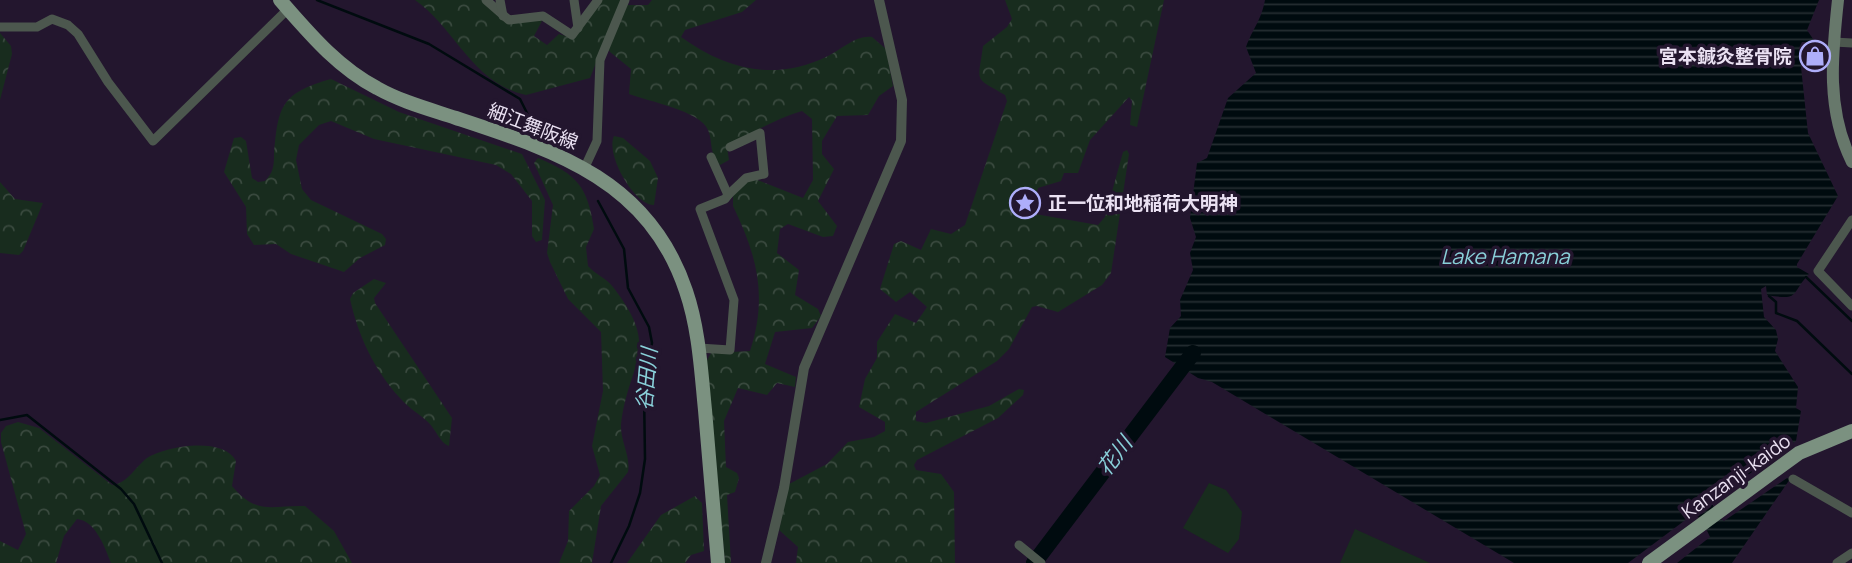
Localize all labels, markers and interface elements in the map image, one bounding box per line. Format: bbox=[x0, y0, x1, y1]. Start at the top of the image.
shop icon: 宮本鍼灸整骨院 bbox=[1798, 39, 1832, 73]
place label: 宮本鍼灸整骨院 bbox=[1659, 43, 1792, 69]
street label: 細江舞阪線 bbox=[484, 97, 582, 155]
place icon: 正一位和地稲荷大明神 bbox=[1008, 186, 1042, 220]
place label: 正一位和地稲荷大明神 bbox=[1048, 190, 1238, 216]
water label: Lake Hamana bbox=[1441, 242, 1571, 270]
water label: 谷田川 bbox=[629, 344, 663, 412]
street label: Kanzanji-kaido bbox=[1676, 428, 1796, 524]
water label: 花川 bbox=[1090, 429, 1139, 481]

